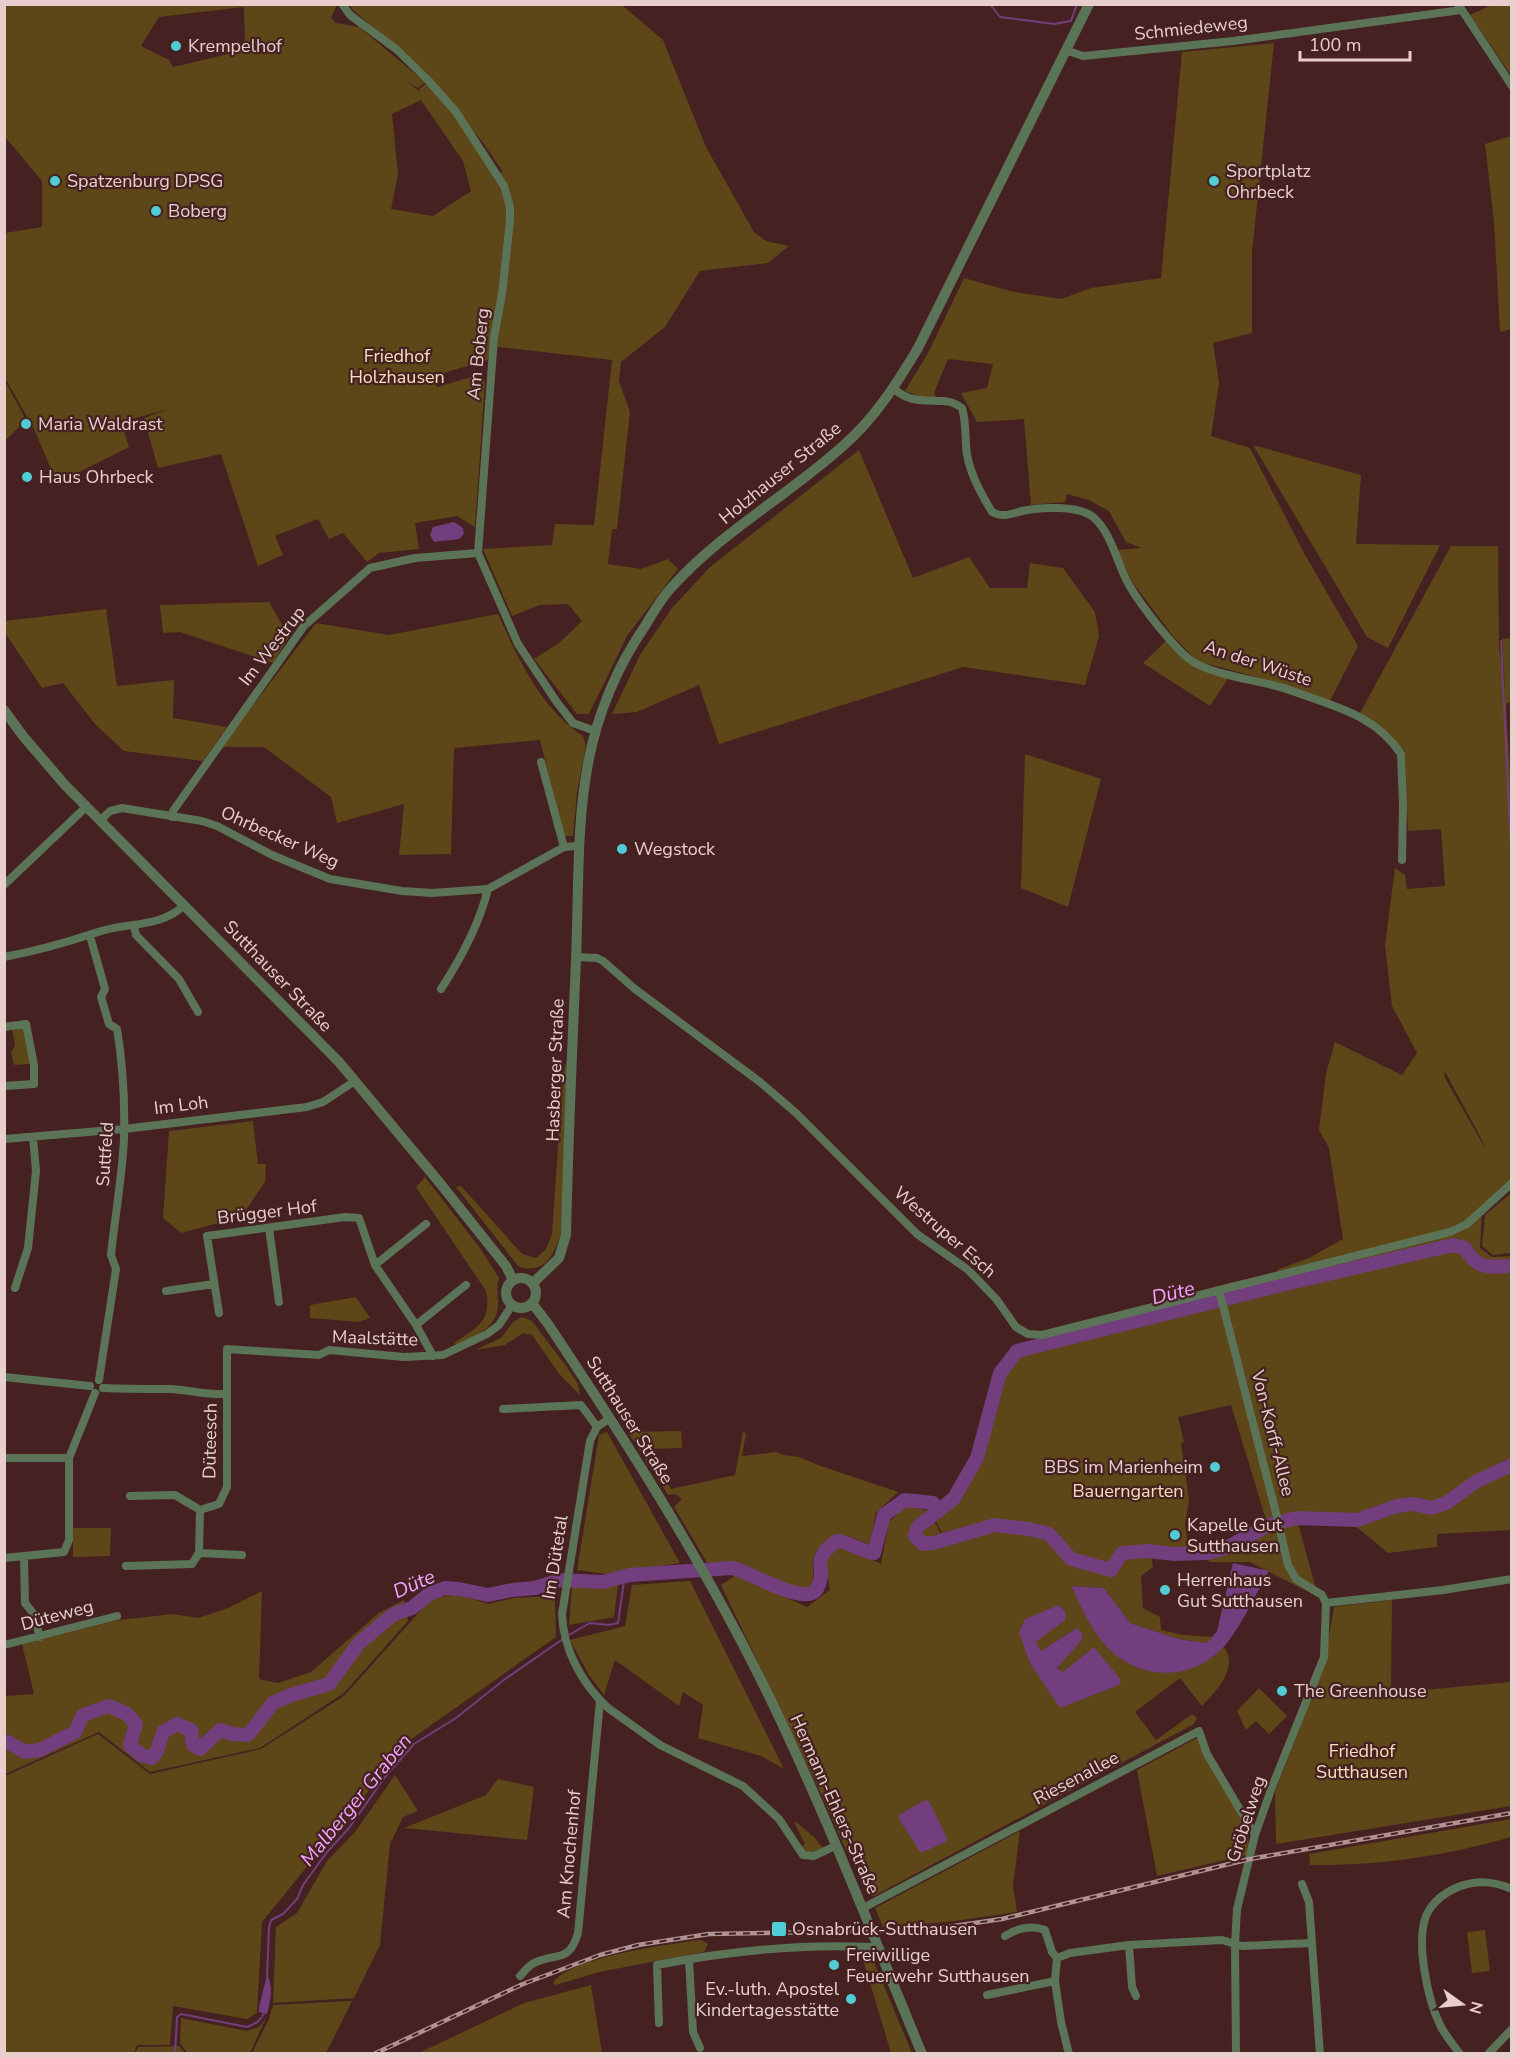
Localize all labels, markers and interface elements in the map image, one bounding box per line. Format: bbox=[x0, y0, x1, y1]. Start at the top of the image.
street label: Schmiedeweg bbox=[1133, 10, 1249, 46]
scale bar bbox=[1300, 24, 1410, 62]
text: 100 m bbox=[1309, 33, 1361, 57]
place label: Krempelhof bbox=[188, 34, 283, 58]
marker: Krempelhof bbox=[169, 39, 183, 53]
place label: Sportplatz Ohrbeck bbox=[1226, 159, 1311, 204]
place label: Spatzenburg DPSG bbox=[67, 169, 223, 193]
marker: Spatzenburg DPSG bbox=[48, 174, 62, 188]
marker: Sportplatz Ohrbeck bbox=[1207, 174, 1221, 188]
place label: Boberg bbox=[168, 199, 227, 223]
marker: Boberg bbox=[149, 204, 163, 218]
street label: Am Boberg bbox=[461, 307, 495, 401]
park label: Friedhof Holzhausen bbox=[349, 344, 445, 389]
place label: Maria Waldrast bbox=[38, 412, 163, 436]
street label: Holzhauser Straße bbox=[714, 416, 846, 530]
marker: Maria Waldrast bbox=[19, 417, 33, 431]
place label: Haus Ohrbeck bbox=[39, 465, 154, 489]
marker: Haus Ohrbeck bbox=[20, 470, 34, 484]
street label: Im Westrup bbox=[233, 601, 311, 691]
street label: An der Wüste bbox=[1201, 634, 1315, 692]
street label: Ohrbecker Weg bbox=[217, 800, 343, 874]
place label: Wegstock bbox=[634, 837, 716, 861]
marker: Wegstock bbox=[615, 842, 629, 856]
street label: Sutthauser Straße bbox=[218, 915, 338, 1037]
street label: Hasberger Straße bbox=[541, 998, 569, 1142]
street label: Im Loh bbox=[152, 1090, 210, 1120]
street label: Suttfeld bbox=[91, 1121, 119, 1187]
street label: Westruper Esch bbox=[889, 1181, 1001, 1283]
street label: Brügger Hof bbox=[216, 1194, 319, 1230]
water label: Düte bbox=[1149, 1275, 1198, 1311]
street label: Maalstätte bbox=[332, 1325, 418, 1351]
street label: Sutthauser Straße bbox=[581, 1351, 679, 1489]
street label: Von-Korff-Allee bbox=[1246, 1367, 1300, 1498]
street label: Düteesch bbox=[197, 1403, 223, 1479]
place label: BBS im Marienheim bbox=[1044, 1455, 1203, 1479]
marker: BBS im Marienheim bbox=[1208, 1460, 1222, 1474]
park label: Bauerngarten bbox=[1072, 1479, 1184, 1503]
street label: Im Dütetal bbox=[536, 1512, 574, 1601]
place label: Kapelle Gut Sutthausen bbox=[1187, 1513, 1283, 1558]
marker: Kapelle Gut Sutthausen bbox=[1168, 1528, 1182, 1542]
water label: Düte bbox=[389, 1563, 440, 1605]
place label: Herrenhaus Gut Sutthausen bbox=[1177, 1568, 1303, 1613]
marker: Herrenhaus Gut Sutthausen bbox=[1158, 1583, 1172, 1597]
street label: Düteweg bbox=[18, 1594, 96, 1636]
place label: The Greenhouse bbox=[1294, 1679, 1427, 1703]
marker: The Greenhouse bbox=[1275, 1684, 1289, 1698]
street label: Hermann-Ehlers-Straße bbox=[784, 1710, 886, 1898]
water label: Malberger Graben bbox=[294, 1728, 418, 1872]
park label: Friedhof Sutthausen bbox=[1316, 1739, 1408, 1784]
street label: Riesenallee bbox=[1029, 1745, 1123, 1811]
street label: Gröbelweg bbox=[1221, 1773, 1271, 1865]
street label: Am Knochenhof bbox=[551, 1788, 587, 1919]
place label: Osnabrück-Sutthausen bbox=[792, 1917, 977, 1941]
marker: Osnabrück-Sutthausen bbox=[770, 1920, 788, 1938]
place label: Freiwillige Feuerwehr Sutthausen bbox=[846, 1943, 1029, 1988]
marker: Freiwillige Feuerwehr Sutthausen bbox=[827, 1958, 841, 1972]
north arrow bbox=[1432, 1974, 1492, 2034]
place label: Ev.-luth. Apostel Kindertagesstätte bbox=[695, 1977, 840, 2022]
marker: Ev.-luth. Apostel Kindertagesstätte bbox=[844, 1992, 858, 2006]
text: N bbox=[1463, 1999, 1488, 2016]

